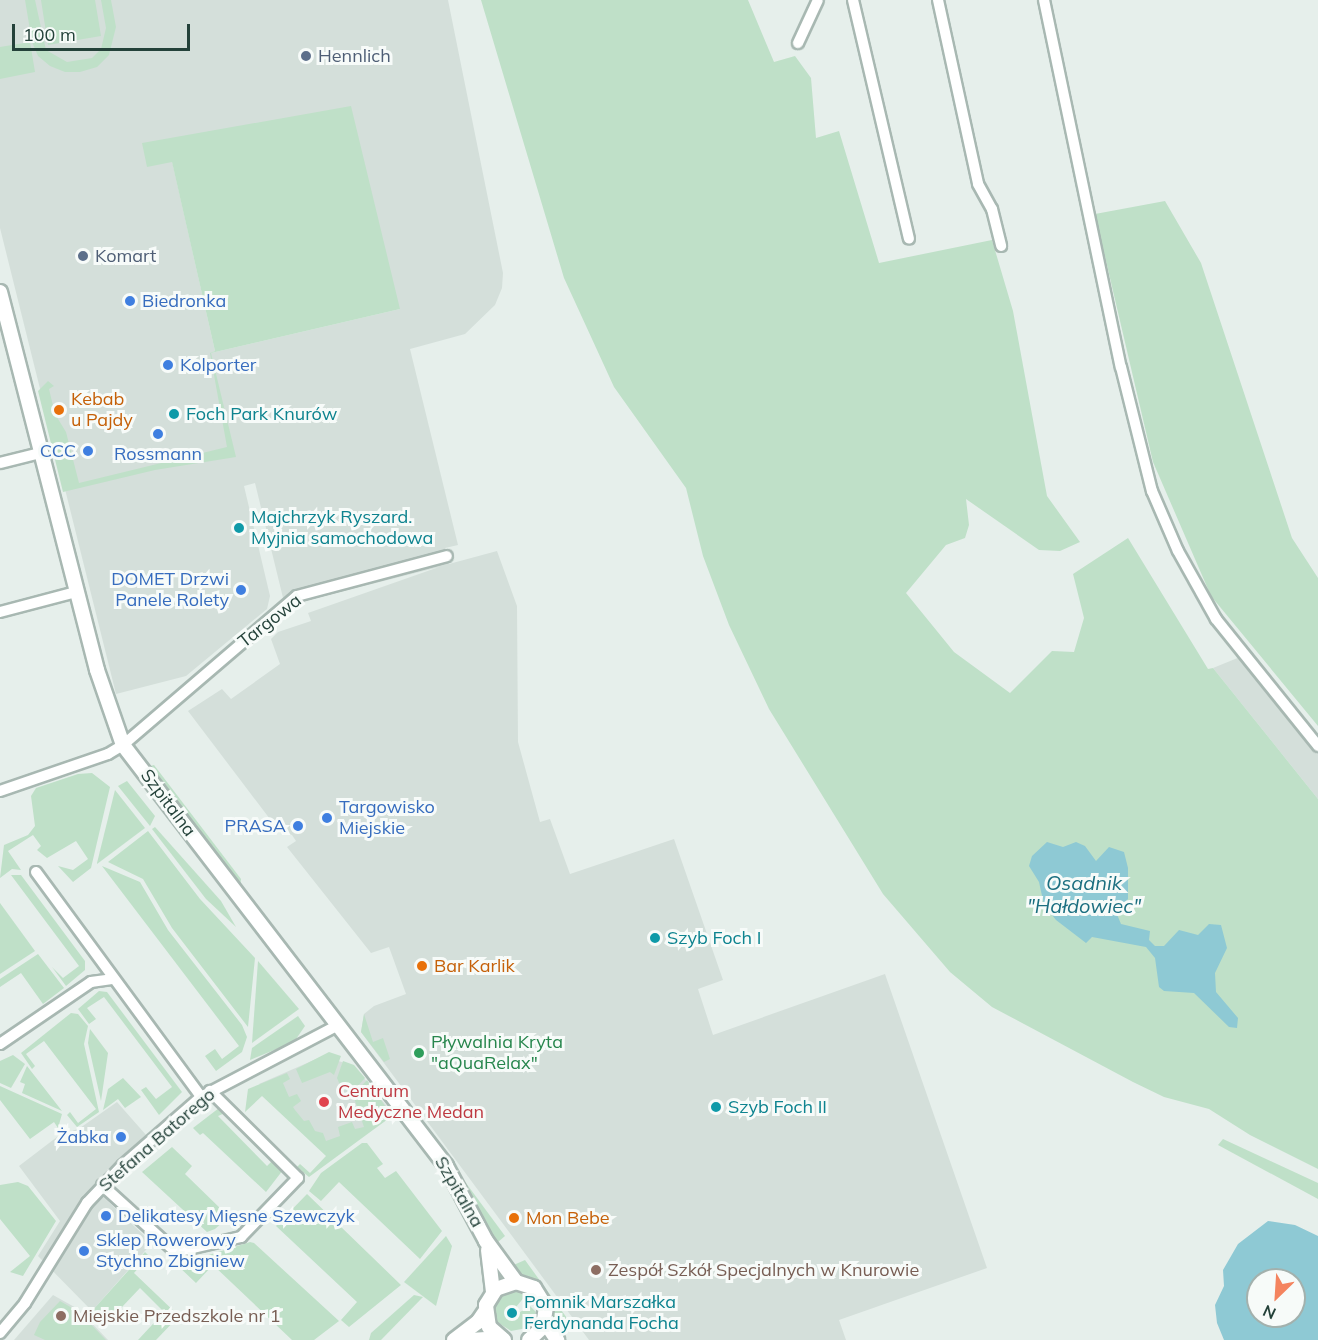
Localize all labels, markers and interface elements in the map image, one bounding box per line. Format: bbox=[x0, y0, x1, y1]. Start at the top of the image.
scale bar bbox=[15, 12, 194, 50]
text: 100 m bbox=[23, 23, 76, 46]
place label: Hennlich bbox=[318, 45, 391, 67]
marker: Hennlich bbox=[299, 49, 313, 63]
place label: Komart bbox=[95, 245, 156, 267]
marker: Komart bbox=[76, 249, 90, 263]
place label: Biedronka bbox=[142, 290, 226, 312]
marker: Biedronka bbox=[123, 294, 137, 308]
place label: Kolporter bbox=[180, 354, 256, 376]
marker: Kolporter bbox=[161, 358, 175, 372]
place label: Kebab u Pajdy bbox=[71, 389, 133, 432]
marker: Kebab u Pajdy bbox=[52, 403, 66, 417]
place label: Foch Park Knurów bbox=[186, 403, 337, 425]
marker: Foch Park Knurów bbox=[167, 407, 181, 421]
marker: Rossmann bbox=[151, 427, 165, 441]
place label: CCC bbox=[40, 440, 76, 462]
place label: Rossmann bbox=[114, 443, 202, 465]
marker: CCC bbox=[81, 444, 95, 458]
place label: Majchrzyk Ryszard. Myjnia samochodowa bbox=[251, 507, 433, 550]
marker: Majchrzyk Ryszard. Myjnia samochodowa bbox=[232, 521, 246, 535]
place label: DOMET Drzwi Panele Rolety bbox=[111, 569, 229, 612]
marker: DOMET Drzwi Panele Rolety bbox=[234, 583, 248, 597]
street label: Targowa bbox=[234, 590, 306, 652]
street label: Szpitalna bbox=[136, 765, 200, 841]
place label: Targowisko Miejskie bbox=[339, 797, 435, 840]
marker: Targowisko Miejskie bbox=[320, 811, 334, 825]
place label: PRASA bbox=[225, 815, 286, 837]
marker: PRASA bbox=[291, 819, 305, 833]
water label: Osadnik "Hałdowiec" bbox=[1027, 871, 1141, 918]
place label: Szyb Foch I bbox=[667, 927, 761, 949]
marker: Szyb Foch I bbox=[648, 931, 662, 945]
place label: Bar Karlik bbox=[434, 955, 515, 977]
marker: Bar Karlik bbox=[415, 959, 429, 973]
place label: Pływalnia Kryta "aQuaRelax" bbox=[431, 1032, 563, 1074]
marker: Pływalnia Kryta "aQuaRelax" bbox=[412, 1046, 426, 1060]
place label: Centrum Medyczne Medan bbox=[338, 1081, 484, 1124]
street label: Stefana Batorego bbox=[94, 1084, 220, 1196]
marker: Centrum Medyczne Medan bbox=[315, 1093, 333, 1111]
place label: Szyb Foch II bbox=[728, 1096, 827, 1118]
marker: Szyb Foch II bbox=[709, 1100, 723, 1114]
place label: Żabka bbox=[57, 1126, 109, 1148]
marker: Żabka bbox=[114, 1130, 128, 1144]
street label: Szpitalna bbox=[430, 1153, 488, 1231]
place label: Delikatesy Mięsne Szewczyk bbox=[118, 1205, 355, 1227]
place label: Mon Bebe bbox=[526, 1207, 610, 1229]
marker: Delikatesy Mięsne Szewczyk bbox=[99, 1209, 113, 1223]
marker: Mon Bebe bbox=[507, 1211, 521, 1225]
place label: Sklep Rowerowy Stychno Zbigniew bbox=[96, 1230, 245, 1272]
marker: Sklep Rowerowy Stychno Zbigniew bbox=[77, 1244, 91, 1258]
place label: Zespół Szkół Specjalnych w Knurowie bbox=[608, 1259, 919, 1281]
marker: Zespół Szkół Specjalnych w Knurowie bbox=[589, 1263, 603, 1277]
north arrow bbox=[1246, 1268, 1306, 1328]
place label: Pomnik Marszałka Ferdynanda Focha bbox=[524, 1292, 679, 1334]
text: N bbox=[1260, 1301, 1279, 1324]
place label: Miejskie Przedszkole nr 1 bbox=[73, 1305, 280, 1327]
marker: Pomnik Marszałka Ferdynanda Focha bbox=[505, 1306, 519, 1320]
marker: Miejskie Przedszkole nr 1 bbox=[54, 1309, 68, 1323]

